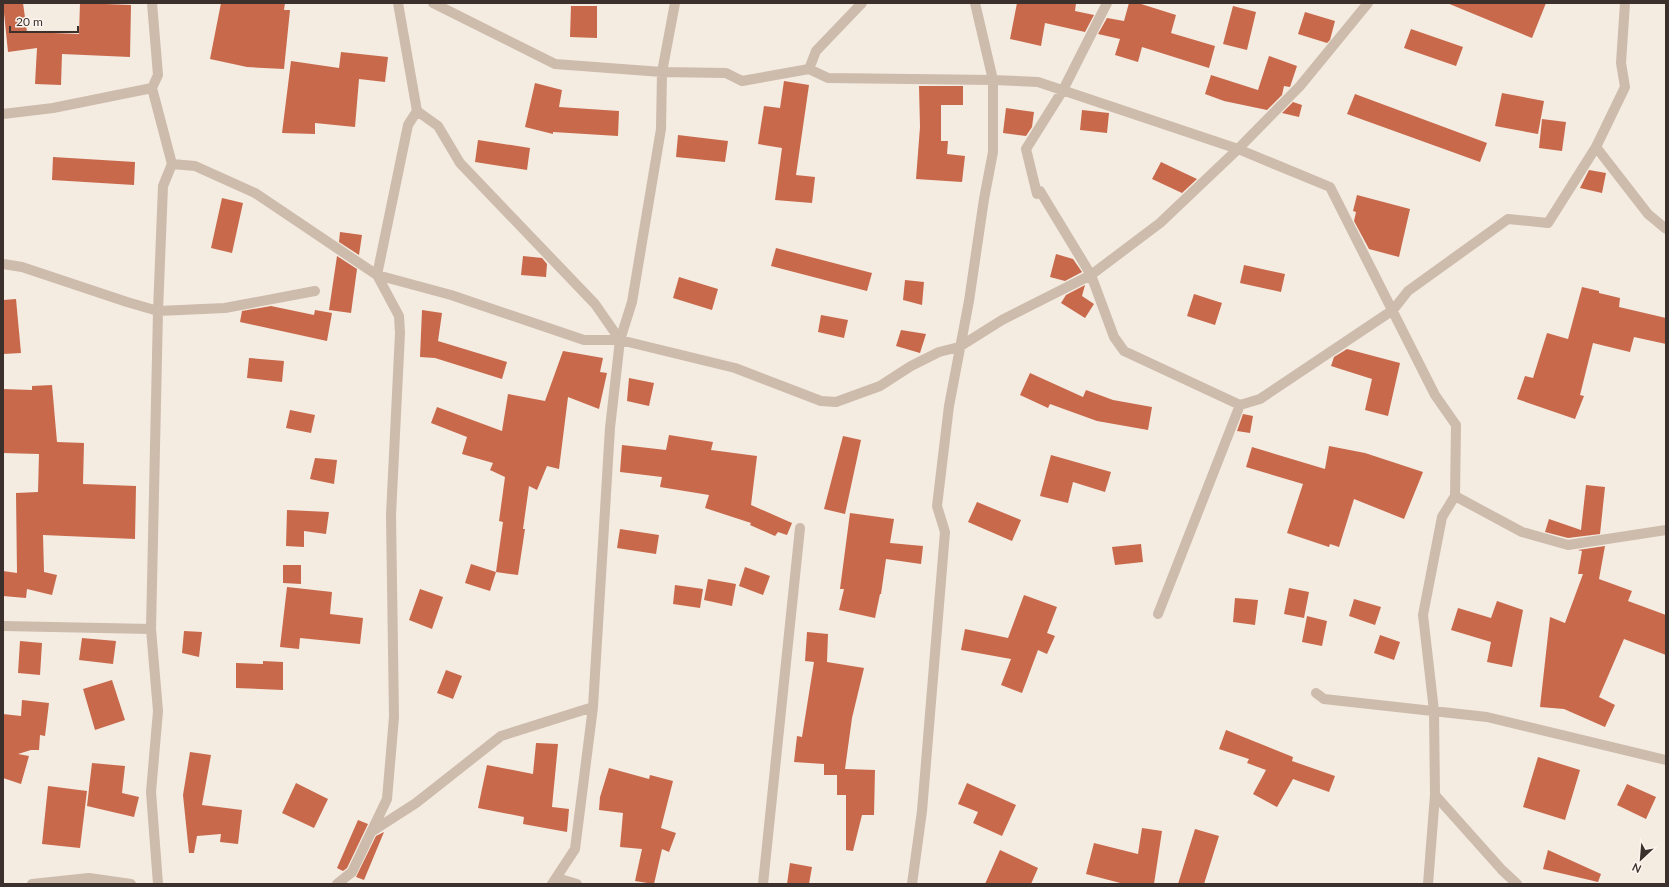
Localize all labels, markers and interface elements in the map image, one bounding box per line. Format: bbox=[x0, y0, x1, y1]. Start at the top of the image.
scale bar bbox=[10, 8, 78, 34]
text: 20 m bbox=[16, 14, 43, 29]
north arrow bbox=[1621, 839, 1661, 879]
text: N bbox=[1630, 861, 1643, 876]

